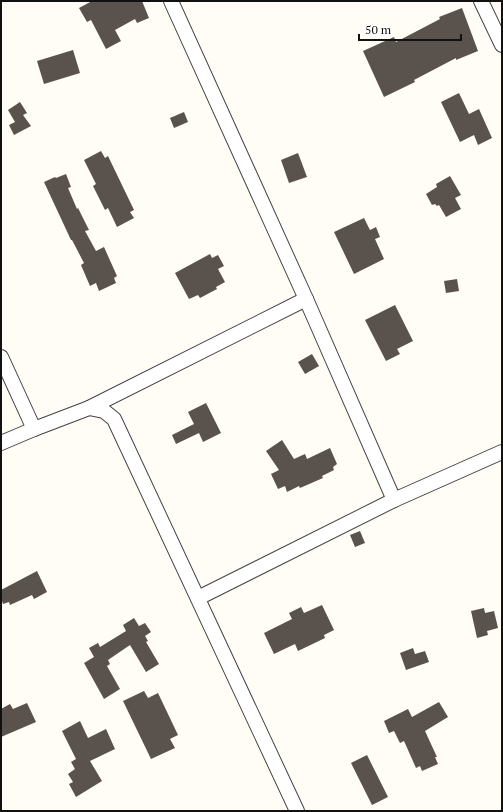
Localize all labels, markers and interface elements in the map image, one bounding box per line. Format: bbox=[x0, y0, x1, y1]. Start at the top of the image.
scale bar bbox=[359, 16, 461, 42]
text: 50 m bbox=[365, 22, 392, 37]

